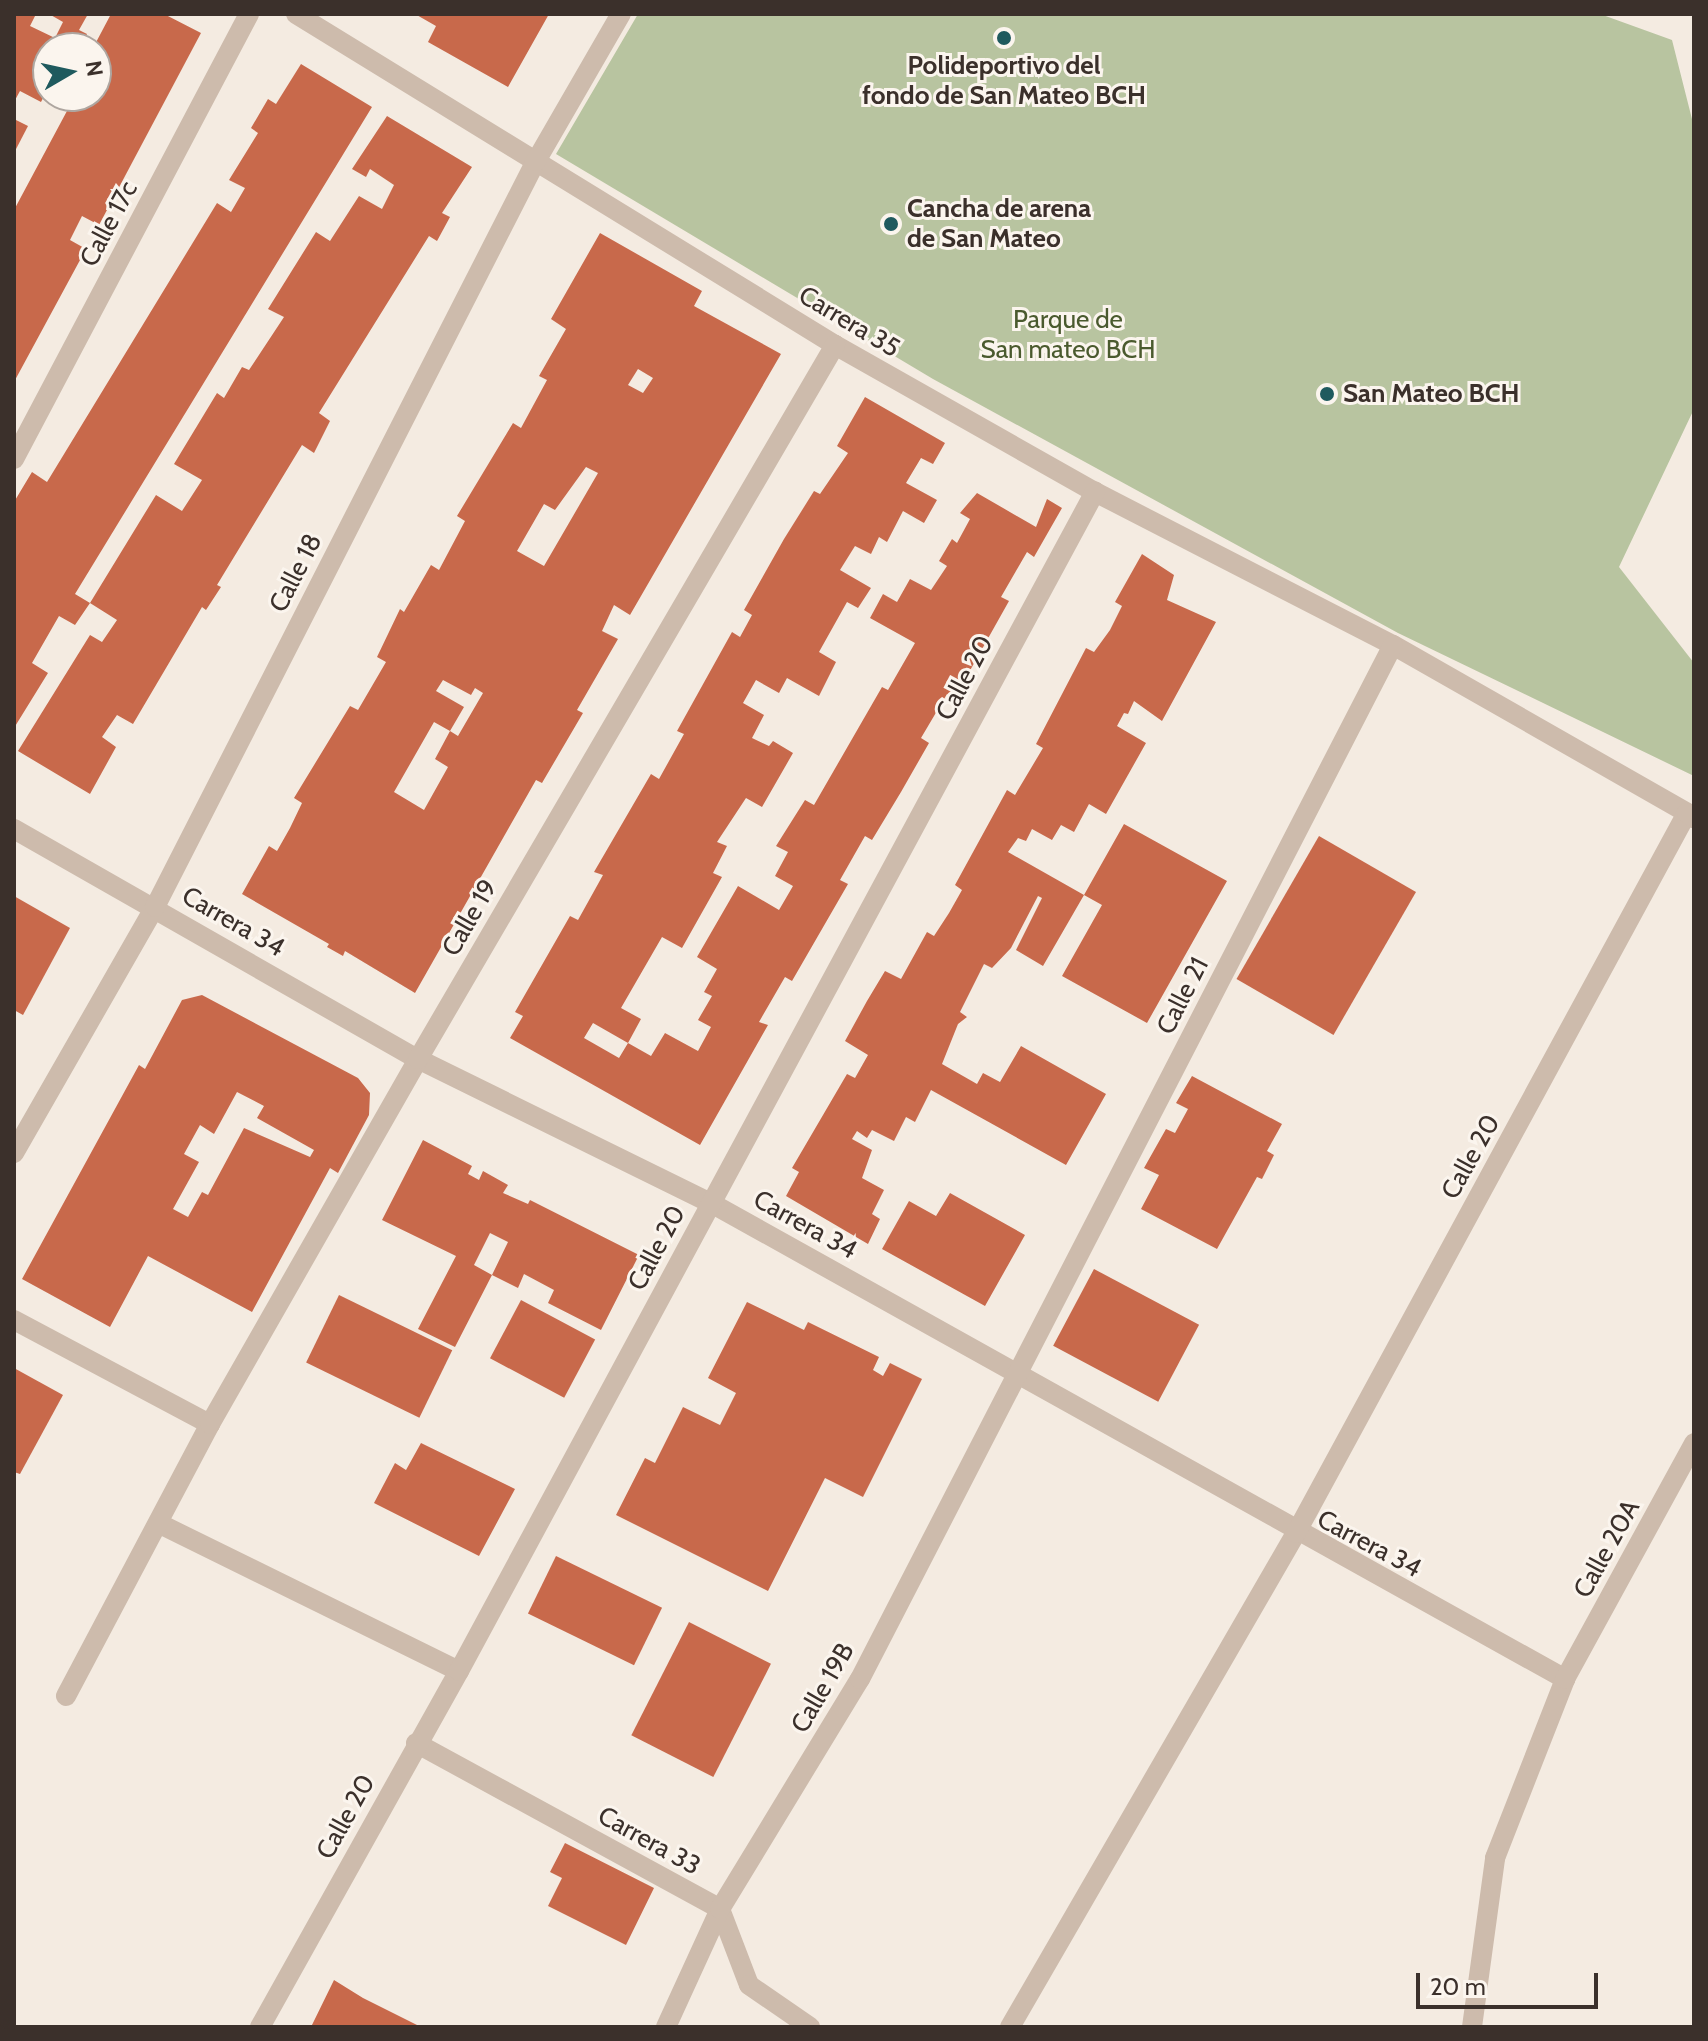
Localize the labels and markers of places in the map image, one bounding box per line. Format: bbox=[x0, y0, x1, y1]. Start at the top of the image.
marker: Polideportivo del fondo de San Mateo BCH bbox=[995, 29, 1013, 47]
place label: Polideportivo del fondo de San Mateo BCH bbox=[862, 50, 1146, 112]
place label: Cancha de arena de San Mateo bbox=[907, 193, 1091, 254]
marker: Cancha de arena de San Mateo bbox=[882, 215, 900, 233]
place label: San Mateo BCH bbox=[1343, 378, 1520, 410]
marker: San Mateo BCH bbox=[1318, 385, 1336, 403]

